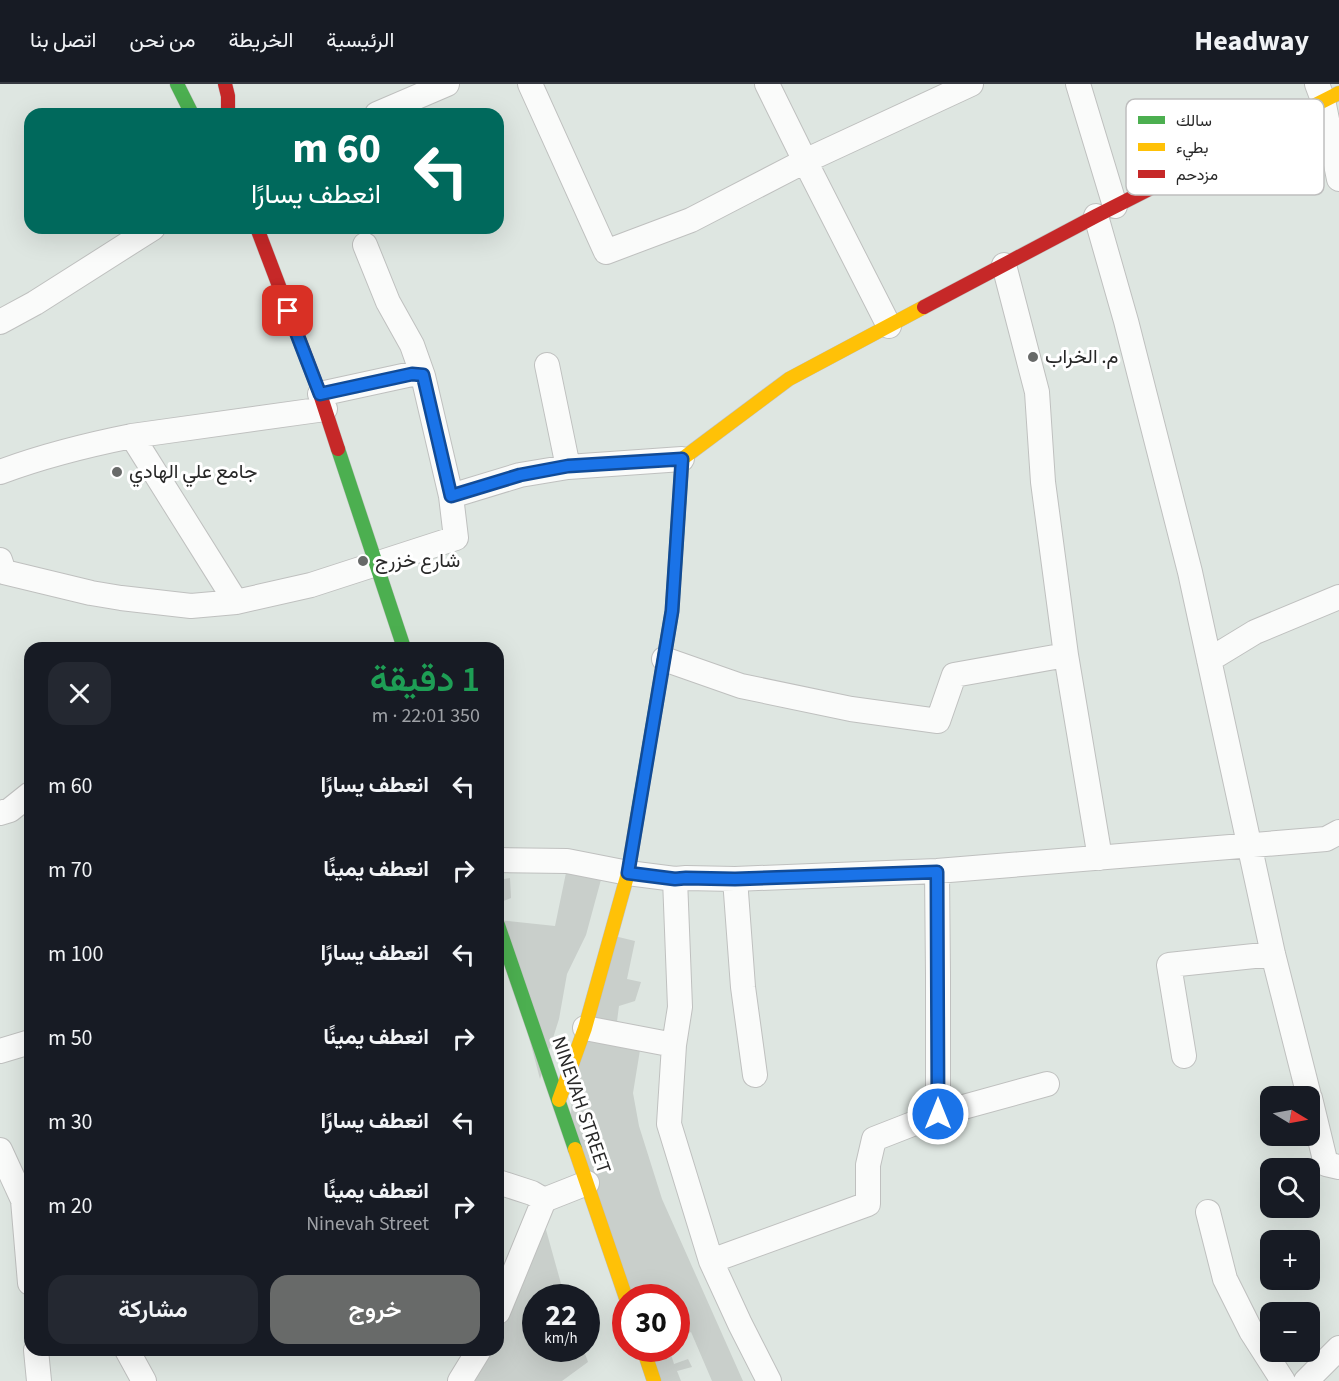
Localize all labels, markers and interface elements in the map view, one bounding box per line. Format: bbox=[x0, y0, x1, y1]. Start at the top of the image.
text: Headway bbox=[1194, 21, 1309, 61]
text: اتصل بنا bbox=[30, 25, 96, 55]
text: من نحن bbox=[129, 25, 195, 55]
text: الخريطة bbox=[228, 25, 293, 55]
text: الرئيسية bbox=[326, 25, 394, 55]
legend bbox=[1126, 99, 1324, 195]
text: سالك bbox=[1176, 110, 1212, 132]
text: 60 m bbox=[292, 119, 381, 179]
icon: left bbox=[402, 132, 480, 210]
text: بطيء bbox=[1176, 137, 1208, 161]
text: مزدحم bbox=[1176, 164, 1218, 186]
text: انعطف يسارًا bbox=[251, 175, 381, 214]
pin bbox=[262, 285, 313, 336]
icon: arrive bbox=[271, 294, 304, 327]
place label: م. الخراب bbox=[1045, 343, 1118, 371]
marker: م. الخراب bbox=[1026, 350, 1040, 364]
place label: جامع علي الهادي bbox=[129, 458, 257, 488]
marker: جامع علي الهادي bbox=[110, 465, 124, 479]
place label: شارع خزرج bbox=[375, 547, 460, 575]
marker: شارع خزرج bbox=[356, 554, 370, 568]
text: 1 دقيقة bbox=[370, 654, 480, 705]
button: close bbox=[48, 662, 111, 725]
text: 350 m · 22:01 bbox=[372, 702, 480, 730]
text: انعطف يسارًا bbox=[320, 769, 429, 801]
text: 60 m bbox=[48, 770, 93, 802]
icon: left bbox=[447, 770, 480, 803]
text: انعطف يمينًا bbox=[323, 853, 429, 885]
text: 70 m bbox=[48, 854, 93, 886]
icon: right bbox=[447, 854, 480, 887]
text: انعطف يسارًا bbox=[320, 937, 429, 969]
text: 100 m bbox=[48, 938, 103, 970]
icon: left bbox=[447, 938, 480, 971]
text: انعطف يمينًا bbox=[323, 1021, 429, 1053]
text: 50 m bbox=[48, 1022, 93, 1054]
icon: right bbox=[447, 1022, 480, 1055]
street label: NINEVAH STREET bbox=[544, 1032, 618, 1178]
position arrow bbox=[906, 1082, 970, 1146]
north arrow bbox=[1260, 1086, 1320, 1146]
map controls bbox=[1260, 1086, 1320, 1362]
text: انعطف يسارًا bbox=[320, 1105, 429, 1137]
text: 30 m bbox=[48, 1106, 93, 1138]
icon: left bbox=[447, 1106, 480, 1139]
button: search bbox=[1260, 1158, 1320, 1218]
text: انعطف يمينًا bbox=[323, 1175, 429, 1207]
text: 20 m bbox=[48, 1190, 93, 1222]
icon: right bbox=[447, 1190, 480, 1223]
text: Ninevah Street bbox=[306, 1210, 429, 1238]
button: + bbox=[1260, 1230, 1320, 1290]
button: مشاركة bbox=[48, 1275, 258, 1344]
button: خروج bbox=[270, 1275, 480, 1344]
speed limit sign: 30 bbox=[612, 1284, 690, 1362]
text: 22 bbox=[545, 1294, 577, 1337]
button: − bbox=[1260, 1302, 1320, 1362]
text: km/h bbox=[544, 1328, 578, 1349]

